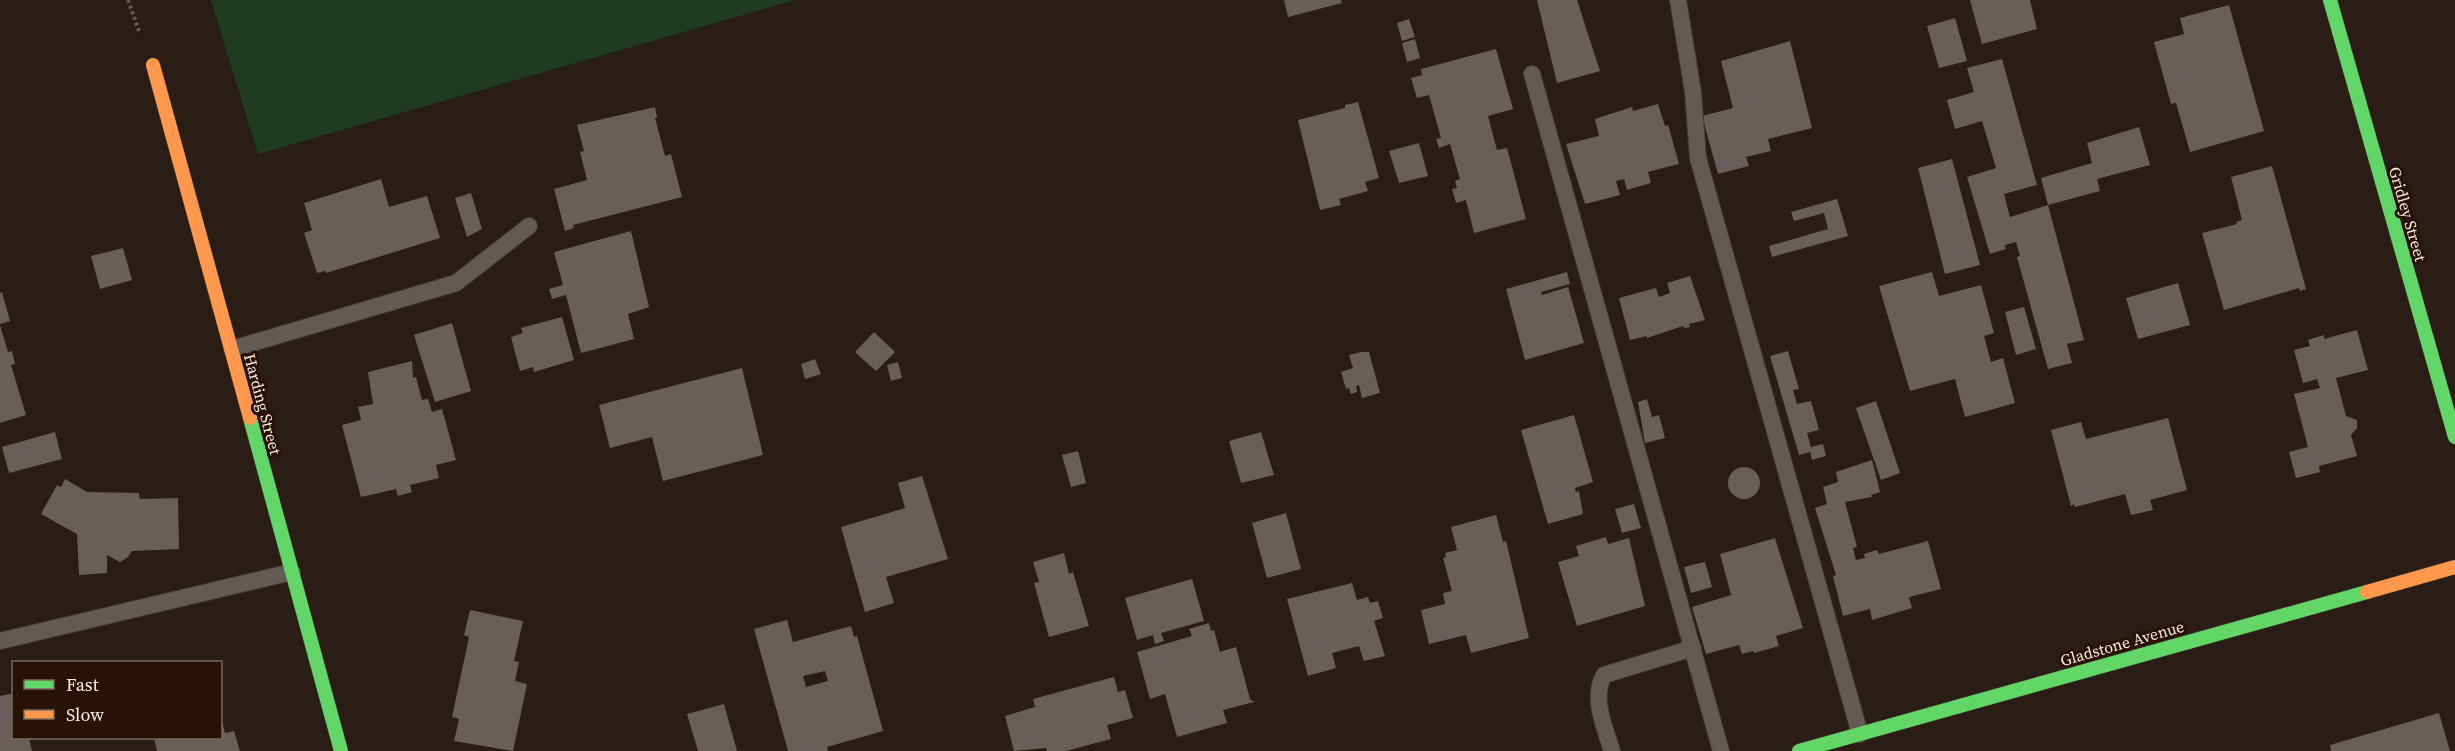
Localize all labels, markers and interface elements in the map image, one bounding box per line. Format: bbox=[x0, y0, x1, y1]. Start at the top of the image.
street label: Gridley Street bbox=[2384, 164, 2432, 265]
street label: Harding Street bbox=[239, 351, 287, 458]
street label: Gladstone Avenue bbox=[2058, 615, 2186, 671]
legend bbox=[12, 661, 222, 739]
text: Fast bbox=[66, 672, 99, 697]
text: Slow bbox=[66, 702, 104, 727]

